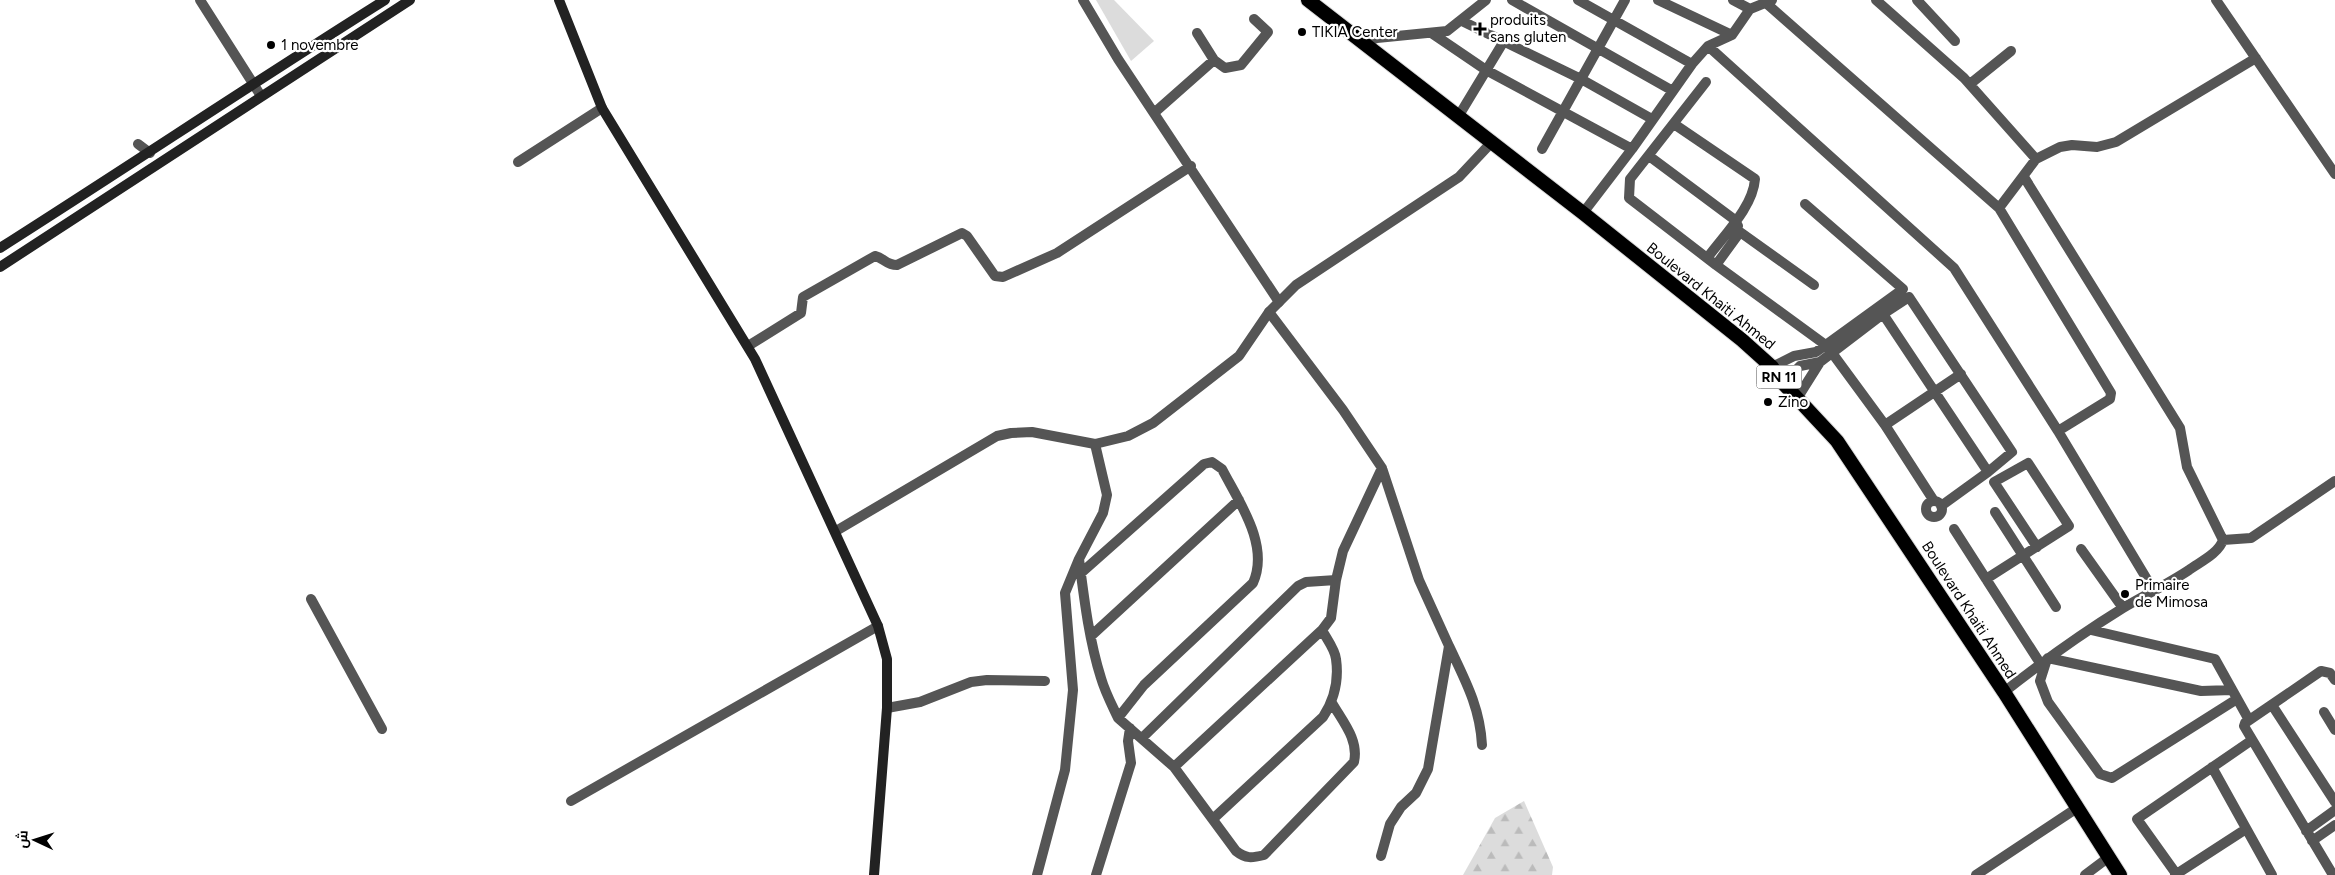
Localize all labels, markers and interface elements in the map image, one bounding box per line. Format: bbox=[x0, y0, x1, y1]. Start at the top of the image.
place label: produits sans gluten bbox=[1490, 11, 1566, 46]
place label: TIKIA Center bbox=[1312, 23, 1398, 41]
marker: produits sans gluten bbox=[1474, 23, 1486, 35]
marker: TIKIA Center bbox=[1296, 26, 1308, 38]
place label: 1 novembre bbox=[281, 36, 358, 54]
marker: 1 novembre bbox=[265, 39, 277, 51]
street label: Boulevard Khaiti Ahmed bbox=[1643, 239, 1779, 353]
road number: RN 11 bbox=[1756, 366, 1802, 388]
place label: Zino bbox=[1778, 393, 1808, 411]
marker: Zino bbox=[1762, 396, 1774, 408]
street label: Boulevard Khaiti Ahmed bbox=[1918, 538, 2020, 682]
place label: Primaire de Mimosa bbox=[2135, 576, 2208, 611]
marker: Primaire de Mimosa bbox=[2119, 588, 2131, 600]
north arrow bbox=[10, 815, 60, 865]
text: ش bbox=[13, 830, 32, 849]

